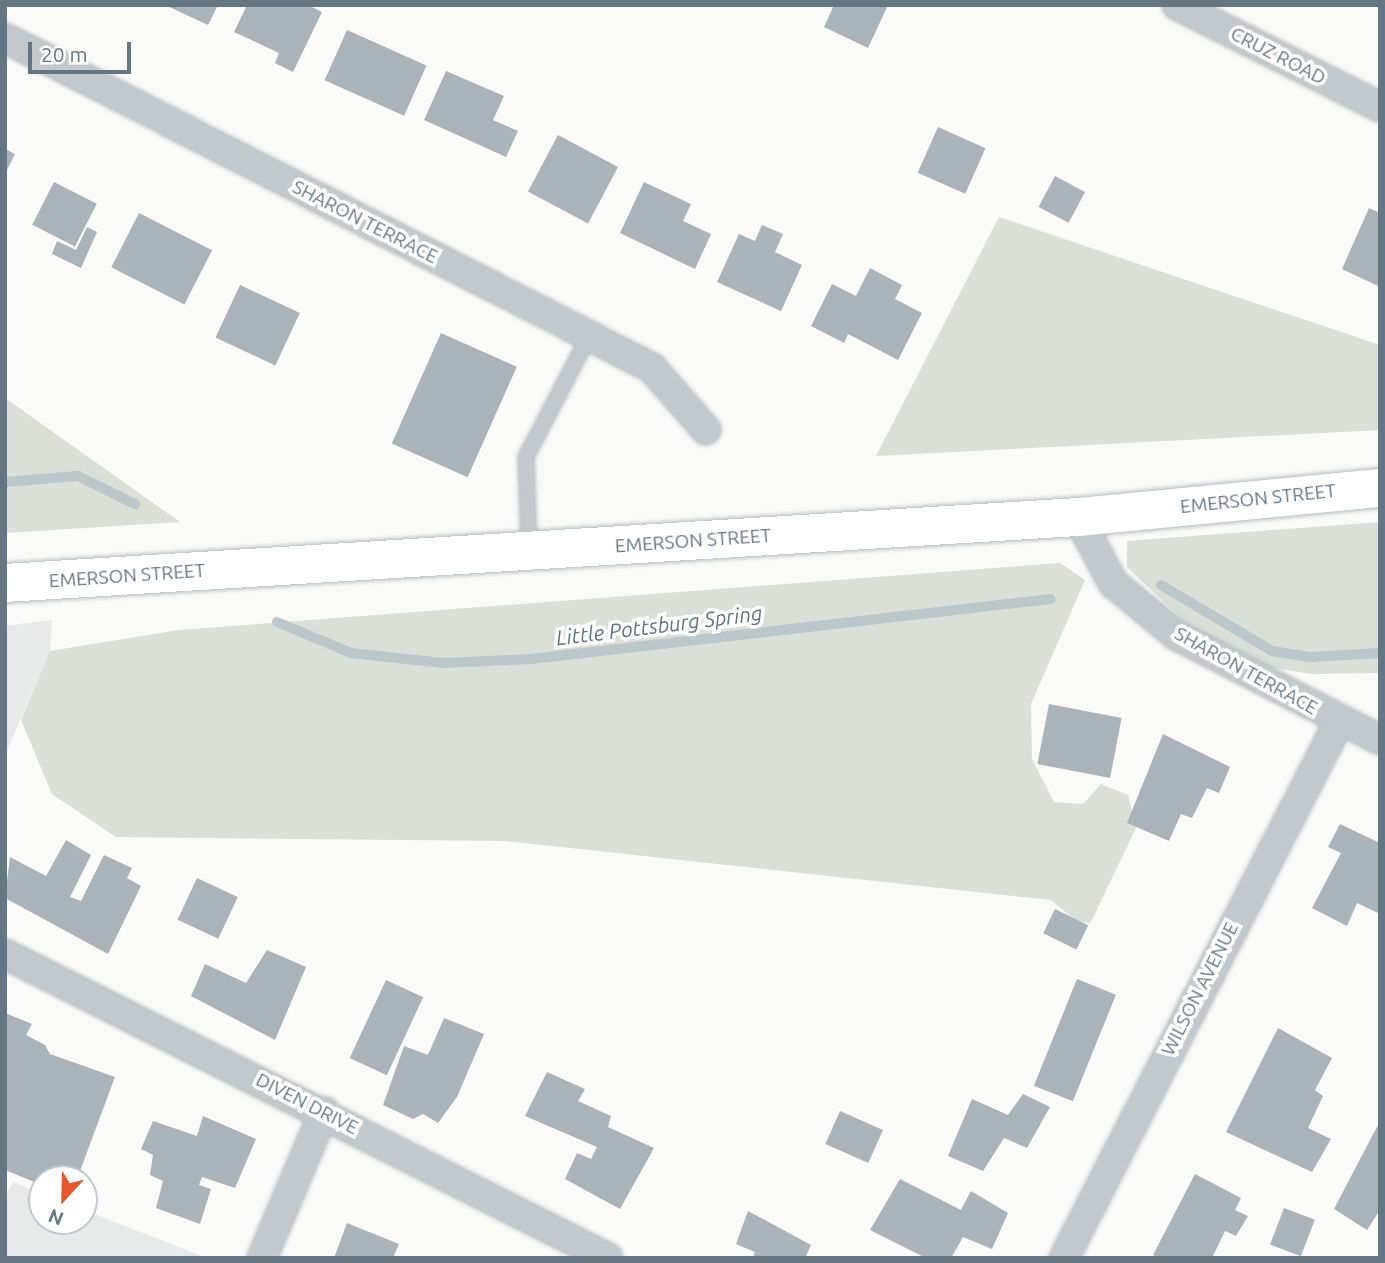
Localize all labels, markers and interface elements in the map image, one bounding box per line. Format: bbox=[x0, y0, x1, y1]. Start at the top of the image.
street label: CRUZ ROAD bbox=[1227, 22, 1329, 90]
scale bar bbox=[32, 28, 135, 72]
text: 20 m bbox=[41, 42, 88, 66]
street label: SHARON TERRACE bbox=[289, 176, 441, 268]
street label: EMERSON STREET bbox=[1179, 479, 1337, 519]
street label: EMERSON STREET bbox=[614, 524, 772, 558]
street label: EMERSON STREET bbox=[48, 559, 206, 593]
water label: Little Pottsburg Spring bbox=[554, 600, 764, 650]
street label: SHARON TERRACE bbox=[1171, 622, 1321, 720]
street label: WILSON AVENUE bbox=[1157, 919, 1243, 1059]
street label: DIVEN DRIVE bbox=[252, 1068, 362, 1140]
north arrow bbox=[28, 1165, 98, 1235]
text: N bbox=[45, 1205, 67, 1230]

